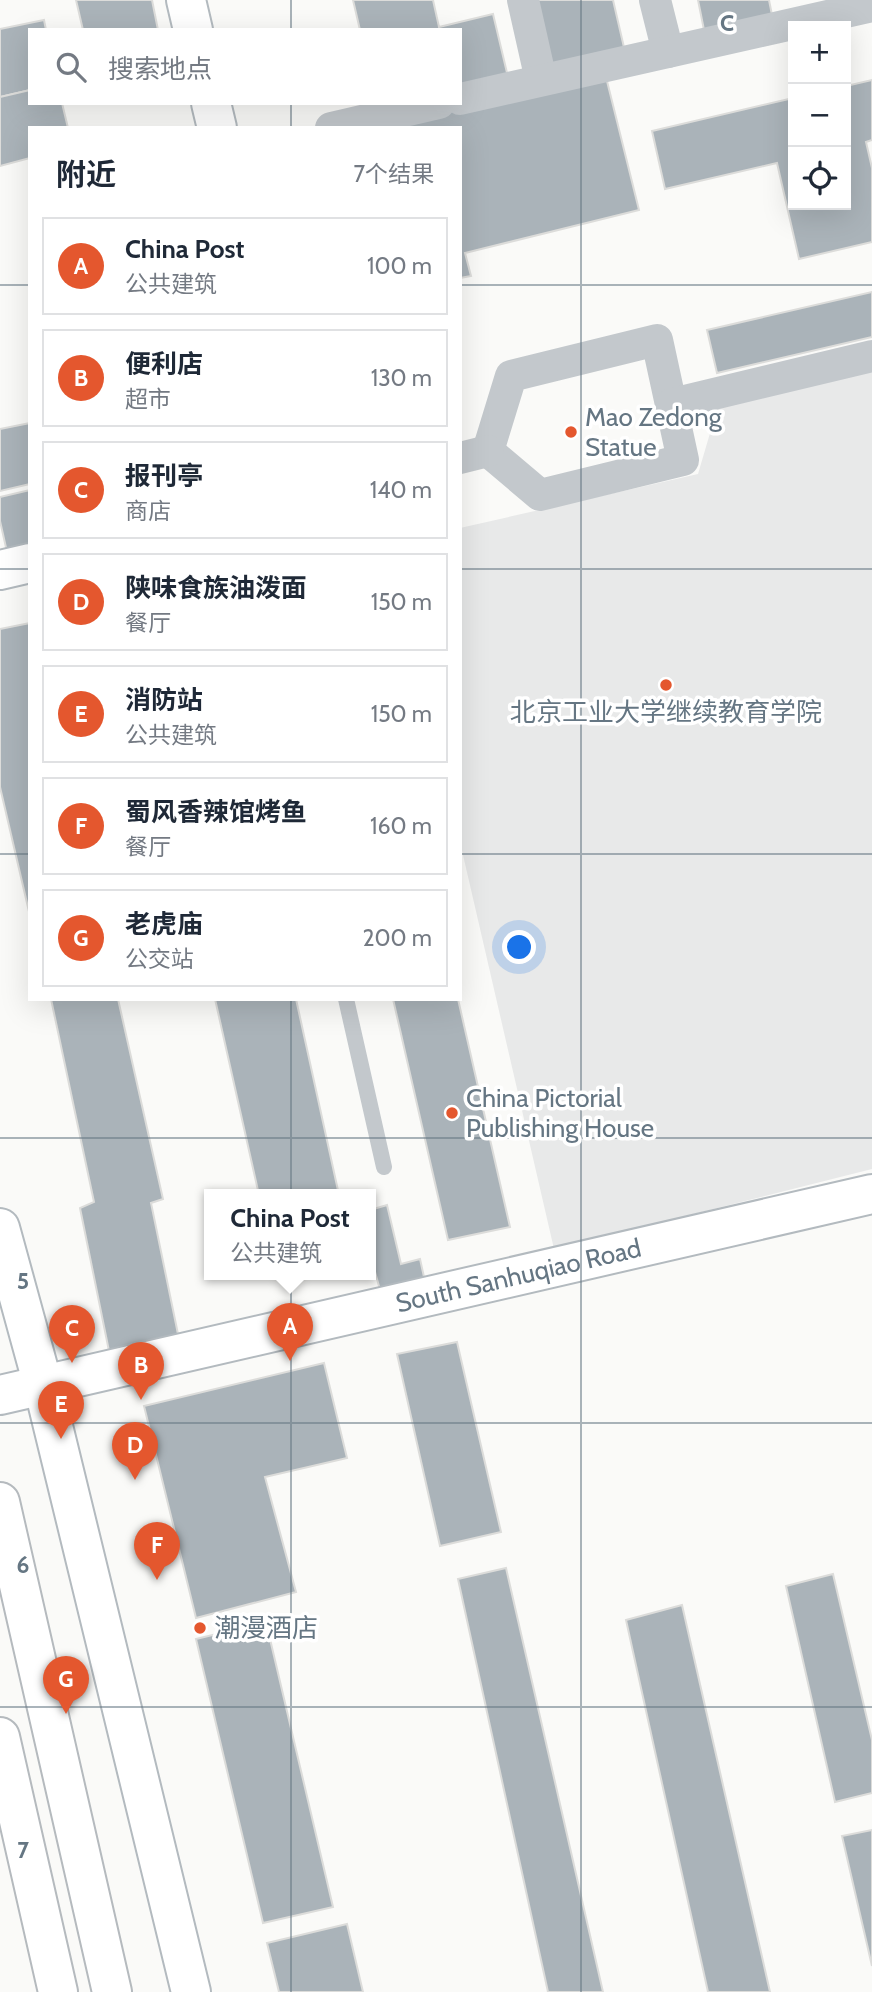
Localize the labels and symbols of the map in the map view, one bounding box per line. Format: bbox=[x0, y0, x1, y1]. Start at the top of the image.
text: C bbox=[720, 9, 734, 37]
place label: Mao Zedong Statue bbox=[585, 401, 723, 463]
marker: Mao Zedong Statue bbox=[563, 424, 579, 440]
marker: 北京工业大学继续教育学院 bbox=[658, 677, 674, 693]
place label: 北京工业大学继续教育学院 bbox=[510, 696, 822, 728]
your location bbox=[502, 930, 536, 964]
place label: China Pictorial Publishing House bbox=[466, 1082, 654, 1144]
marker: China Pictorial Publishing House bbox=[444, 1105, 460, 1121]
street label: South Sanhuqiao Road bbox=[393, 1232, 644, 1319]
text: 5 bbox=[17, 1267, 29, 1295]
pin: A bbox=[267, 1303, 313, 1361]
pin: C bbox=[49, 1305, 95, 1363]
pin: B bbox=[118, 1342, 164, 1400]
pin: E bbox=[38, 1381, 84, 1439]
pin: D bbox=[112, 1422, 158, 1480]
pin: F bbox=[134, 1522, 180, 1580]
text: 6 bbox=[17, 1551, 29, 1579]
place label: 潮漫酒店 bbox=[214, 1612, 318, 1644]
marker: 潮漫酒店 bbox=[192, 1620, 208, 1636]
pin: G bbox=[43, 1656, 89, 1714]
text: 7 bbox=[17, 1836, 29, 1864]

